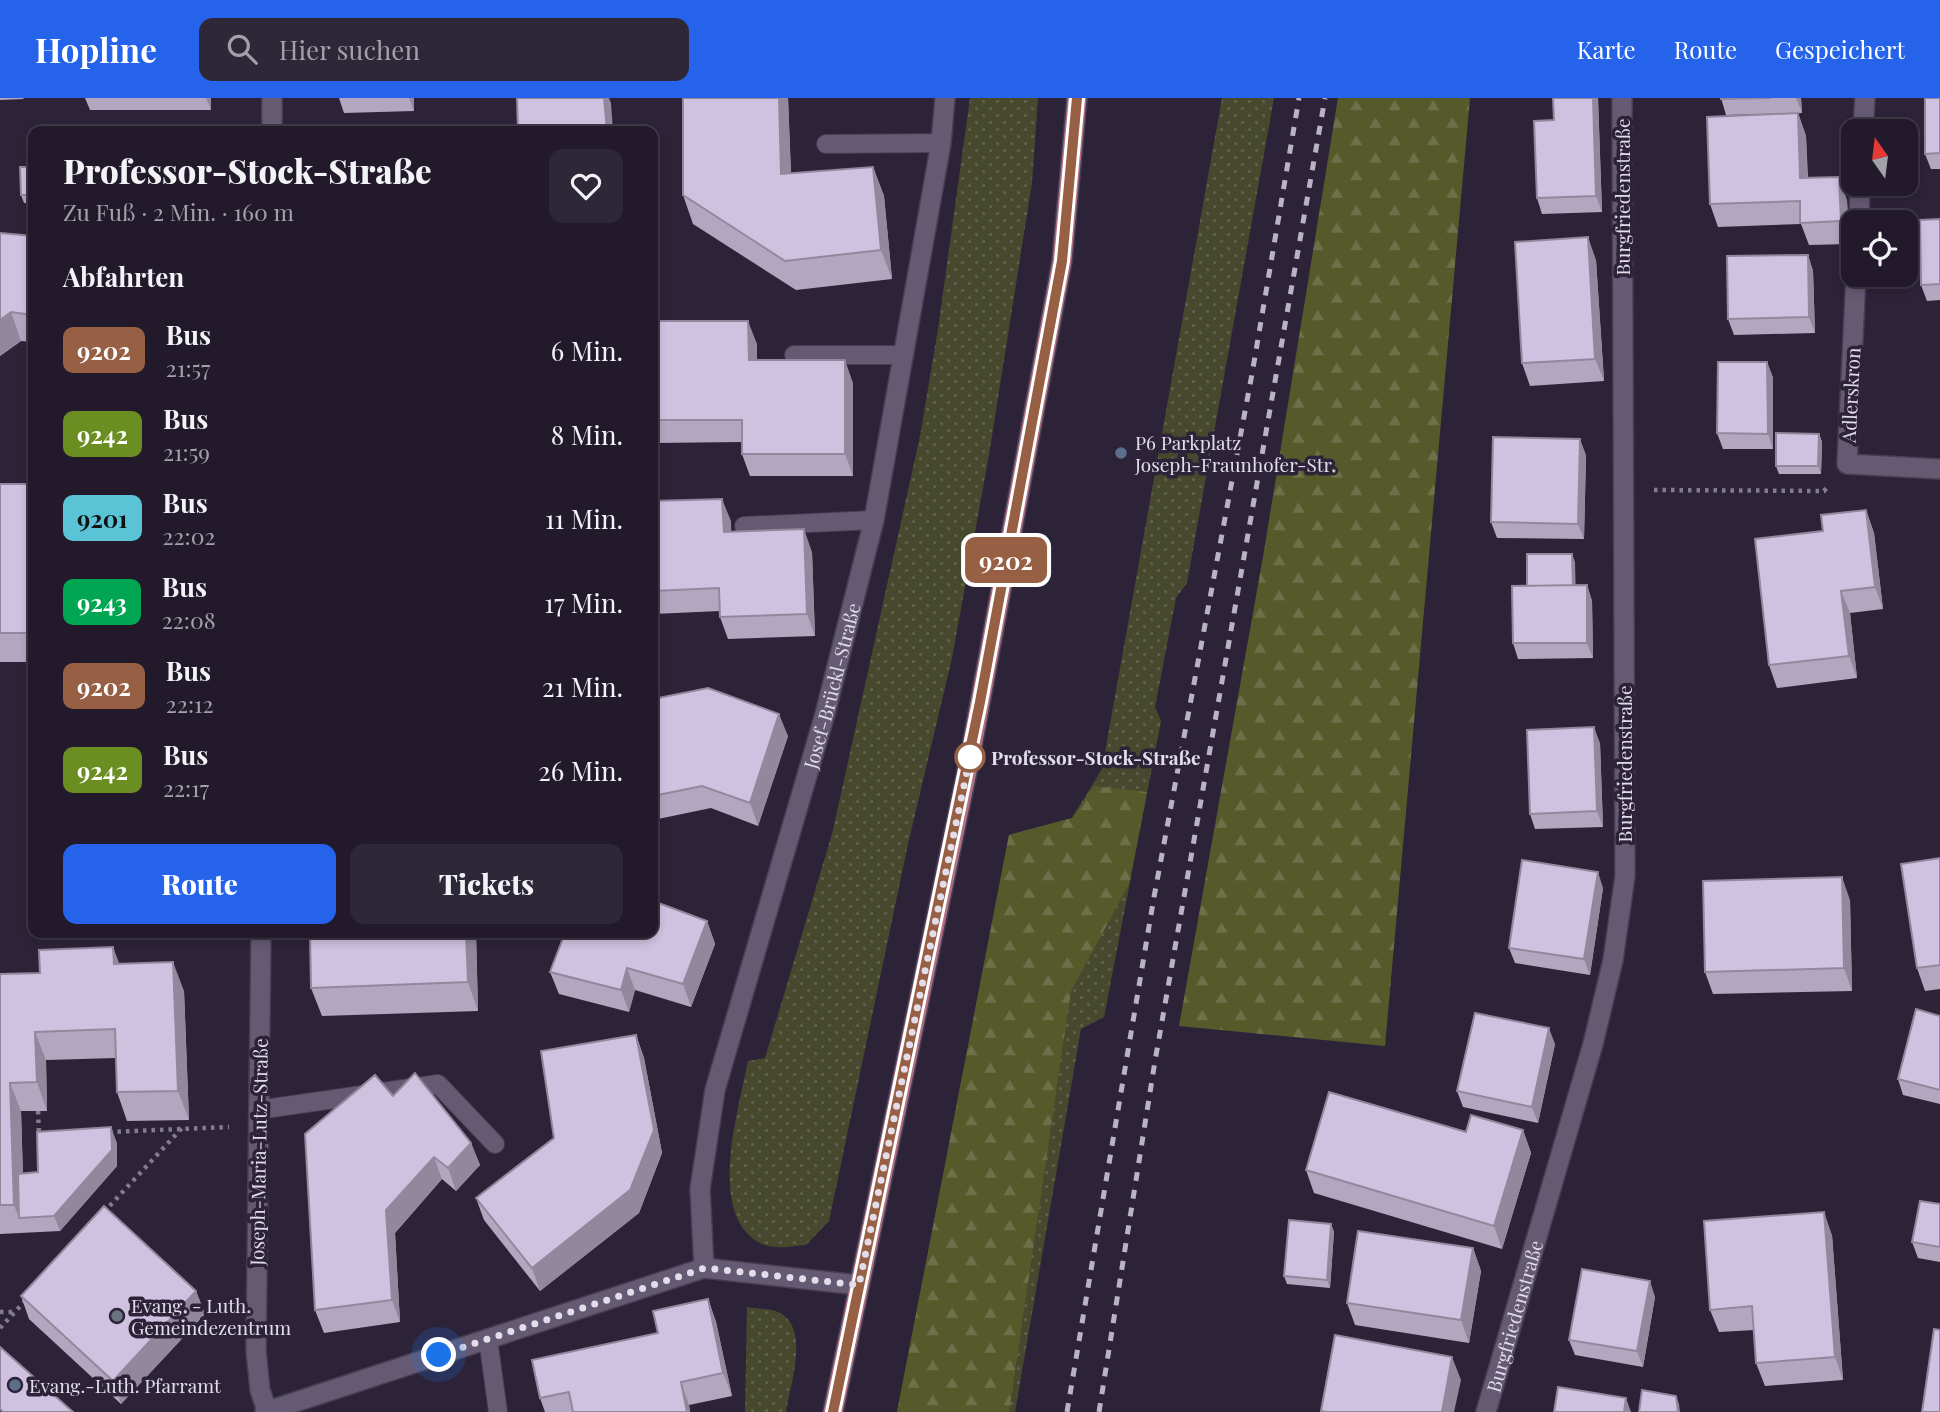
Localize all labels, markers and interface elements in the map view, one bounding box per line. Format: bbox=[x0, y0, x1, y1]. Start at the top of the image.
search box bbox=[199, 18, 689, 81]
text: Hopline bbox=[35, 27, 157, 71]
icon: search bbox=[223, 30, 261, 68]
text: Hier suchen bbox=[279, 32, 420, 67]
text: Karte bbox=[1577, 33, 1636, 65]
text: Route bbox=[1674, 33, 1737, 65]
text: Gespeichert bbox=[1775, 33, 1905, 65]
street label: Burgfriedenstraße bbox=[1609, 118, 1635, 276]
north arrow bbox=[1841, 119, 1918, 196]
map controls bbox=[1841, 119, 1918, 287]
text: Professor-Stock-Straße bbox=[63, 148, 432, 192]
button: heart bbox=[549, 149, 623, 223]
text: Zu Fuß · 2 Min. · 160 m bbox=[63, 196, 294, 227]
button: locate bbox=[1841, 210, 1918, 287]
text: Abfahrten bbox=[63, 259, 184, 294]
text: Bus bbox=[166, 317, 211, 352]
text: 6 Min. bbox=[551, 333, 623, 368]
text: 9202 bbox=[77, 334, 131, 366]
street label: Adlerskron bbox=[1834, 346, 1866, 444]
text: 21:57 bbox=[166, 352, 210, 383]
text: Bus bbox=[163, 401, 208, 436]
text: 8 Min. bbox=[551, 417, 623, 452]
text: 9242 bbox=[77, 418, 128, 450]
place label: P6 Parkplatz Joseph-Fraunhofer-Str. bbox=[1134, 429, 1336, 477]
text: 21:59 bbox=[163, 436, 210, 467]
marker: P6 Parkplatz Joseph-Fraunhofer-Str. bbox=[1113, 445, 1129, 461]
text: Bus bbox=[163, 485, 208, 520]
text: 11 Min. bbox=[545, 501, 623, 536]
text: 9201 bbox=[77, 502, 128, 534]
text: 22:02 bbox=[163, 520, 215, 551]
line badge: 9202 bbox=[957, 537, 1055, 583]
text: 9202 bbox=[979, 544, 1033, 576]
text: Bus bbox=[162, 569, 207, 604]
text: 17 Min. bbox=[544, 585, 623, 620]
text: 9243 bbox=[77, 586, 127, 618]
street label: Josef-Brückl-Straße bbox=[796, 600, 866, 773]
text: 22:08 bbox=[162, 604, 216, 635]
text: Bus bbox=[166, 653, 211, 688]
text: 21 Min. bbox=[542, 669, 623, 704]
text: 9202 bbox=[77, 670, 131, 702]
street label: Burgfriedenstraße bbox=[1611, 685, 1637, 843]
text: 22:12 bbox=[166, 688, 214, 719]
text: Bus bbox=[163, 737, 208, 772]
marker: Professor-Stock-Straße bbox=[955, 742, 985, 772]
place label: Professor-Stock-Straße bbox=[991, 744, 1201, 770]
text: 26 Min. bbox=[538, 753, 623, 788]
text: 9242 bbox=[77, 754, 128, 786]
text: 22:17 bbox=[163, 772, 209, 803]
button: Route bbox=[63, 844, 336, 924]
button: Tickets bbox=[350, 844, 623, 924]
street label: Joseph-Maria-Lutz-Straße bbox=[243, 1038, 273, 1267]
street label: Burgfriedenstraße bbox=[1479, 1237, 1548, 1395]
place label: Evang. - Luth. Gemeindezentrum bbox=[131, 1292, 291, 1340]
marker: Evang. - Luth. Gemeindezentrum bbox=[109, 1308, 125, 1324]
your location bbox=[421, 1337, 456, 1372]
place label: Evang.-Luth. Pfarramt bbox=[29, 1372, 221, 1398]
marker: Evang.-Luth. Pfarramt bbox=[7, 1377, 23, 1393]

